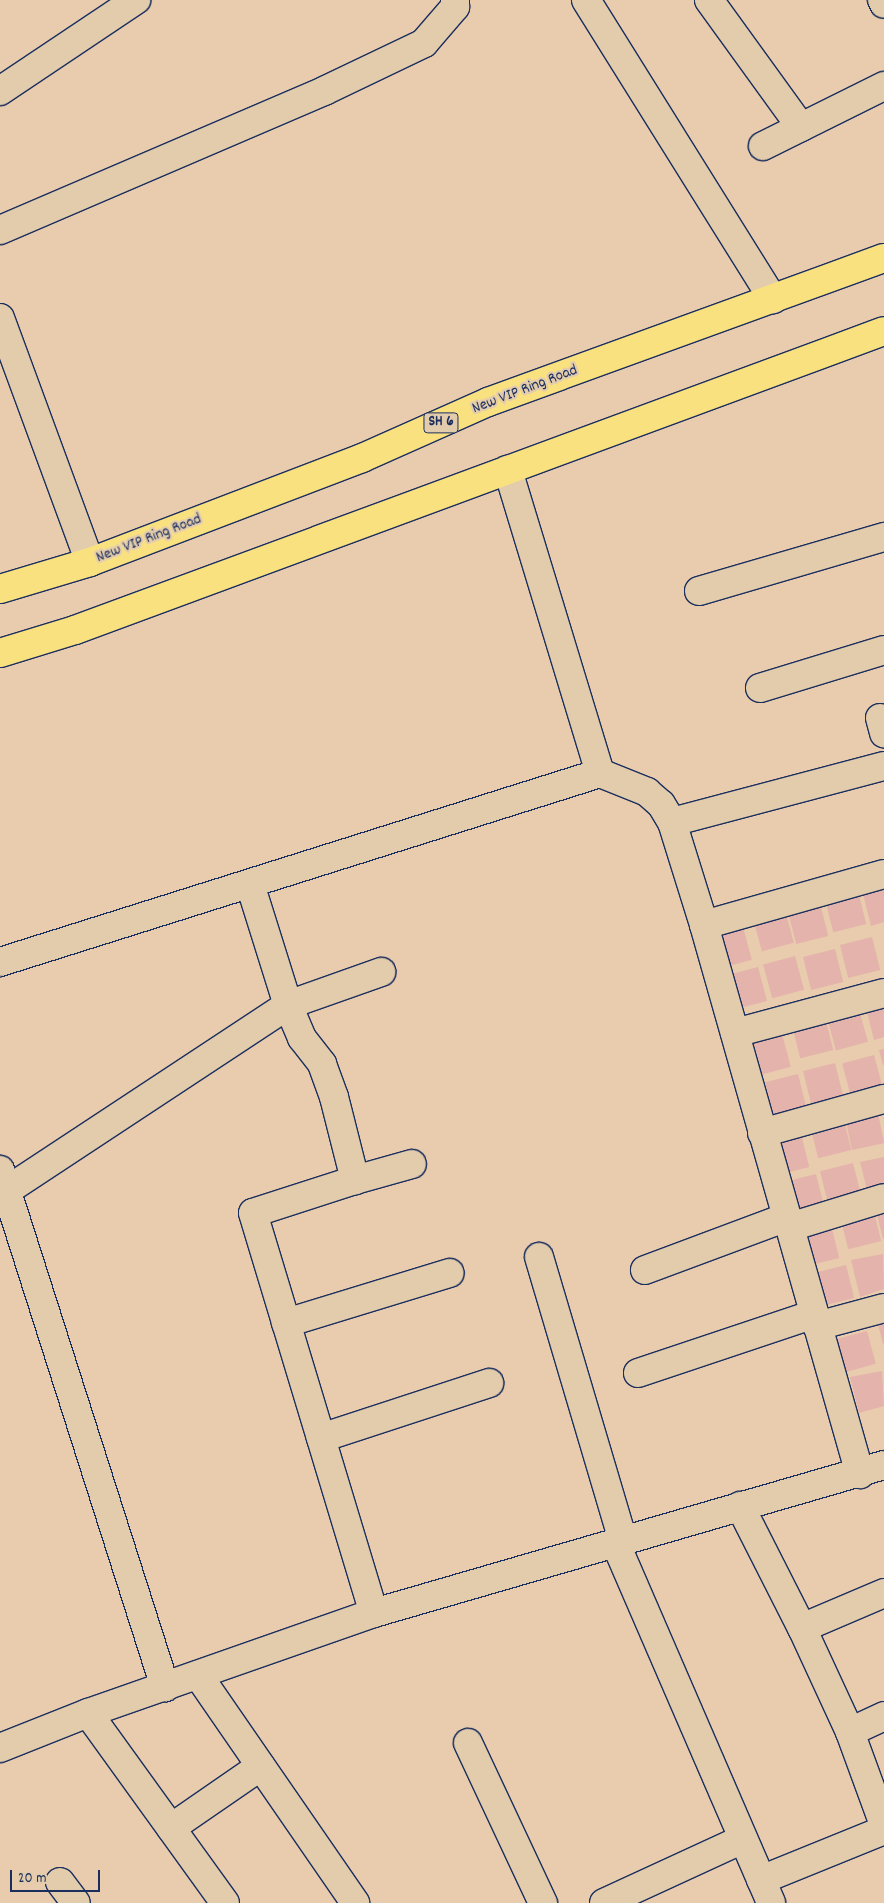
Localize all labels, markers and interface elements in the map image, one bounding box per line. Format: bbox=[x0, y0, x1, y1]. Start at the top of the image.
street label: New VIP Ring Road bbox=[470, 361, 580, 419]
road number: SH 6 bbox=[422, 410, 460, 436]
street label: New VIP Ring Road bbox=[94, 510, 204, 568]
scale bar bbox=[12, 1860, 102, 1892]
text: 20 m bbox=[18, 1868, 46, 1890]

